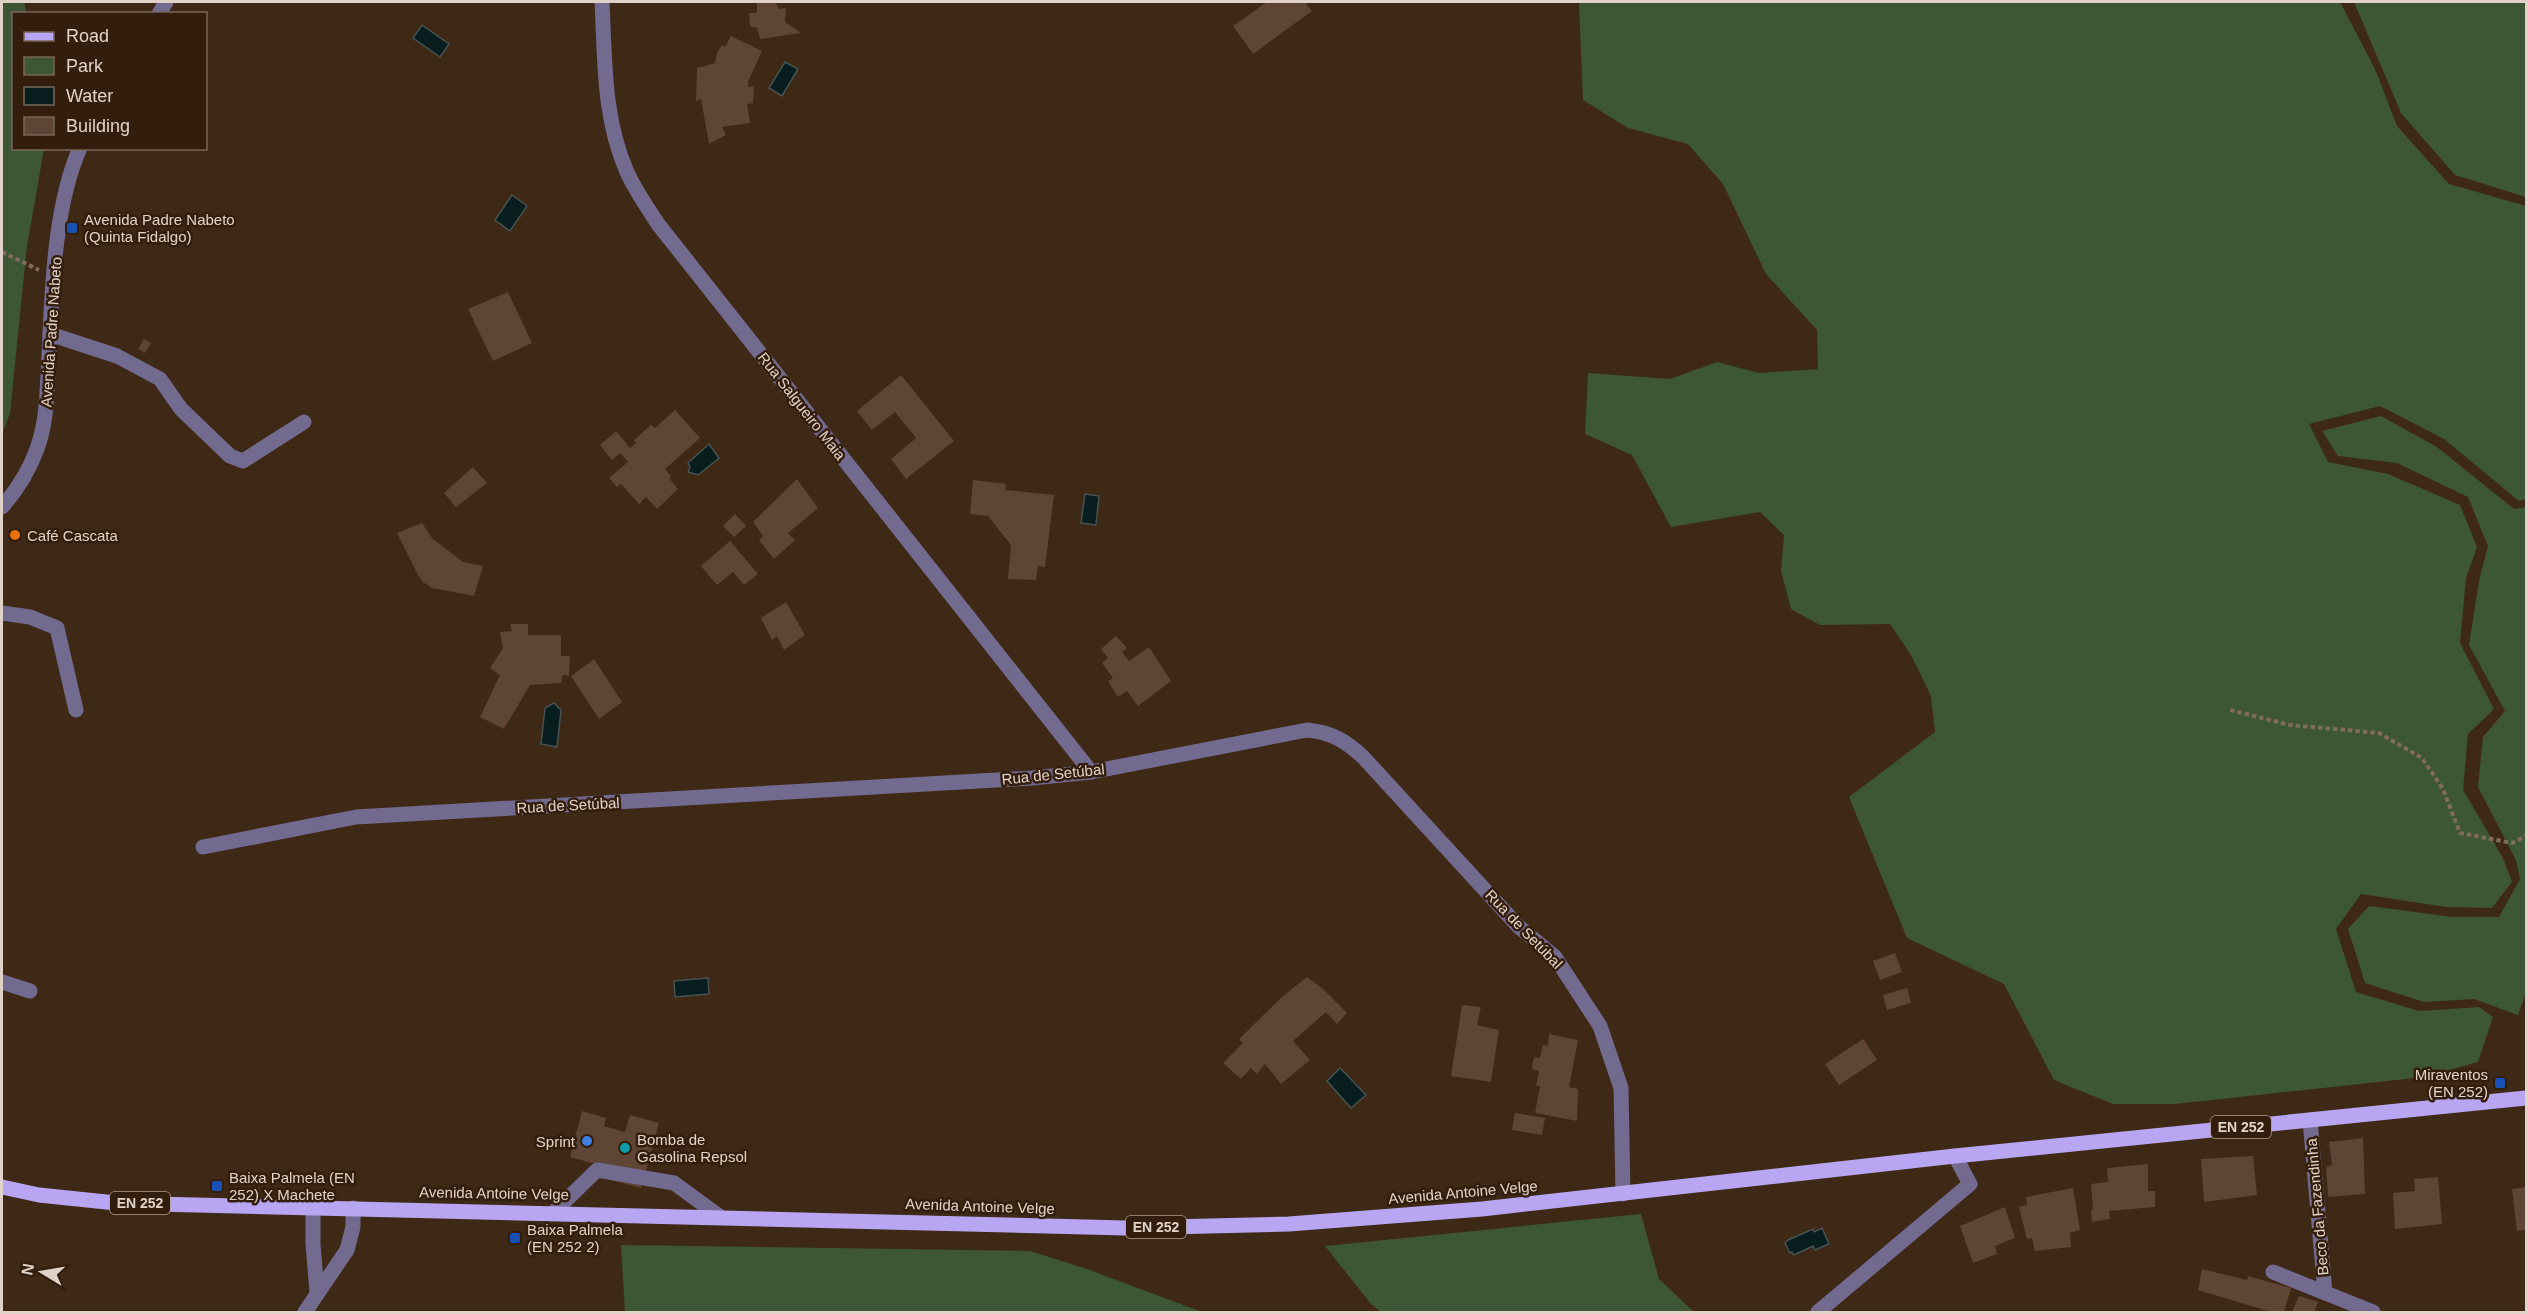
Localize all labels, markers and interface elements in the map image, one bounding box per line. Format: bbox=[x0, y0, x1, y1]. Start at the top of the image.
legend bbox=[12, 12, 207, 150]
text: Road bbox=[66, 26, 109, 46]
text: Park bbox=[66, 56, 104, 76]
text: Water bbox=[66, 86, 113, 106]
text: Building bbox=[66, 116, 130, 136]
place label: Avenida Padre Nabeto (Quinta Fidalgo) bbox=[84, 211, 235, 245]
marker: Avenida Padre Nabeto (Quinta Fidalgo) bbox=[65, 221, 79, 235]
street label: Avenida Padre Nabeto bbox=[37, 256, 65, 408]
street label: Rua Salgueiro Maia bbox=[755, 349, 850, 464]
place label: Café Cascata bbox=[27, 527, 119, 544]
marker: Café Cascata bbox=[8, 528, 22, 542]
street label: Rua de Setúbal bbox=[1001, 760, 1105, 788]
street label: Rua de Setúbal bbox=[516, 794, 620, 816]
street label: Rua de Setúbal bbox=[1482, 886, 1566, 972]
place label: Miraventos (EN 252) bbox=[2415, 1066, 2488, 1100]
marker: Miraventos (EN 252) bbox=[2493, 1076, 2507, 1090]
road number: EN 252 bbox=[2211, 1116, 2271, 1138]
place label: Bomba de Gasolina Repsol bbox=[637, 1131, 747, 1165]
place label: Sprint bbox=[536, 1133, 576, 1150]
marker: Sprint bbox=[580, 1134, 594, 1148]
street label: Beco da Fazendinha bbox=[2302, 1137, 2331, 1276]
marker: Bomba de Gasolina Repsol bbox=[618, 1141, 632, 1155]
place label: Baixa Palmela (EN 252) X Machete bbox=[229, 1169, 355, 1203]
street label: Avenida Antoine Velge bbox=[1388, 1177, 1538, 1207]
marker: Baixa Palmela (EN 252) X Machete bbox=[210, 1179, 224, 1193]
street label: Avenida Antoine Velge bbox=[419, 1183, 569, 1203]
road number: EN 252 bbox=[110, 1192, 170, 1214]
street label: Avenida Antoine Velge bbox=[905, 1195, 1055, 1217]
road number: EN 252 bbox=[1126, 1216, 1186, 1238]
place label: Baixa Palmela (EN 252 2) bbox=[527, 1221, 624, 1255]
marker: Baixa Palmela (EN 252 2) bbox=[508, 1231, 522, 1245]
north arrow bbox=[12, 1242, 72, 1302]
text: N bbox=[18, 1262, 37, 1277]

